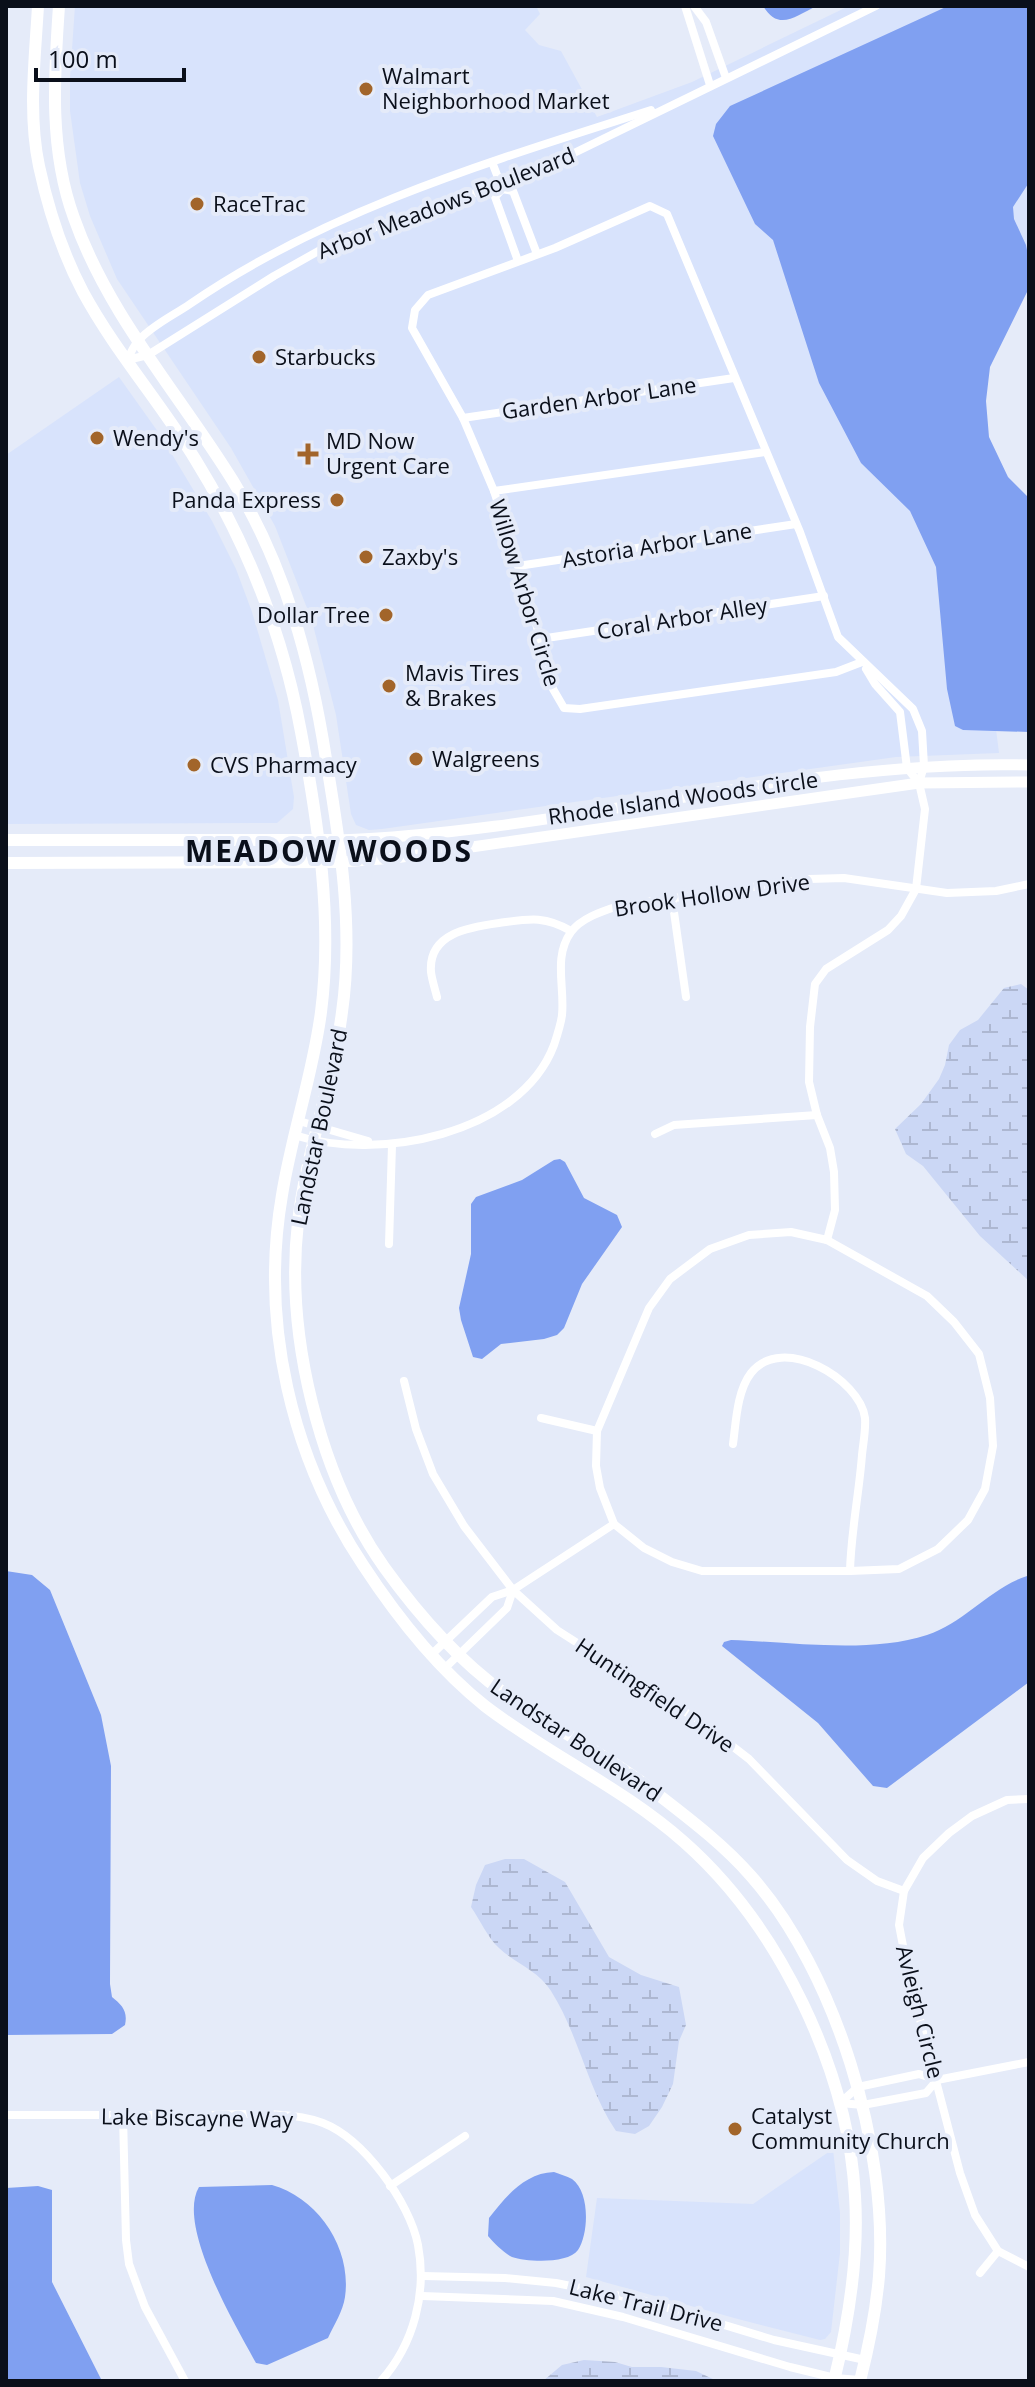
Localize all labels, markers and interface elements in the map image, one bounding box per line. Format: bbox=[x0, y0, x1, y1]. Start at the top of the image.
scale bar bbox=[36, 32, 184, 82]
text: 100 m bbox=[48, 42, 118, 75]
place label: Walmart Neighborhood Market bbox=[382, 60, 610, 115]
marker: Walmart Neighborhood Market bbox=[357, 80, 375, 98]
street label: Arbor Meadows Boulevard bbox=[313, 139, 579, 265]
place label: RaceTrac bbox=[213, 188, 306, 218]
marker: RaceTrac bbox=[188, 195, 206, 213]
place label: Starbucks bbox=[275, 341, 376, 371]
marker: Starbucks bbox=[250, 348, 268, 366]
street label: Garden Arbor Lane bbox=[500, 369, 698, 426]
place label: Wendy's bbox=[113, 422, 199, 452]
place label: MD Now Urgent Care bbox=[326, 425, 450, 480]
marker: Wendy's bbox=[88, 429, 106, 447]
marker: MD Now Urgent Care bbox=[297, 443, 319, 465]
place label: Panda Express bbox=[171, 484, 321, 514]
marker: Panda Express bbox=[328, 491, 346, 509]
street label: Willow Arbor Circle bbox=[483, 496, 569, 690]
street label: Astoria Arbor Lane bbox=[560, 514, 754, 574]
place label: Zaxby's bbox=[382, 541, 458, 571]
marker: Zaxby's bbox=[357, 548, 375, 566]
street label: Coral Arbor Alley bbox=[594, 589, 770, 645]
place label: Dollar Tree bbox=[257, 599, 370, 629]
marker: Dollar Tree bbox=[377, 606, 395, 624]
place label: Mavis Tires & Brakes bbox=[405, 657, 519, 712]
marker: Mavis Tires & Brakes bbox=[380, 677, 398, 695]
place label: Walgreens bbox=[432, 743, 540, 773]
place label: CVS Pharmacy bbox=[210, 749, 358, 779]
marker: Walgreens bbox=[407, 750, 425, 768]
marker: CVS Pharmacy bbox=[185, 756, 203, 774]
street label: Rhode Island Woods Circle bbox=[546, 763, 820, 831]
district label: MEADOW WOODS bbox=[185, 830, 473, 871]
street label: Brook Hollow Drive bbox=[612, 865, 812, 923]
street label: Landstar Boulevard bbox=[283, 1026, 354, 1228]
street label: Huntingfield Drive bbox=[570, 1630, 741, 1759]
street label: Landstar Boulevard bbox=[485, 1671, 668, 1808]
street label: Avleigh Circle bbox=[890, 1942, 952, 2082]
street label: Lake Biscayne Way bbox=[101, 2100, 294, 2134]
place label: Catalyst Community Church bbox=[751, 2100, 950, 2155]
marker: Catalyst Community Church bbox=[726, 2120, 744, 2138]
street label: Lake Trail Drive bbox=[566, 2270, 726, 2338]

